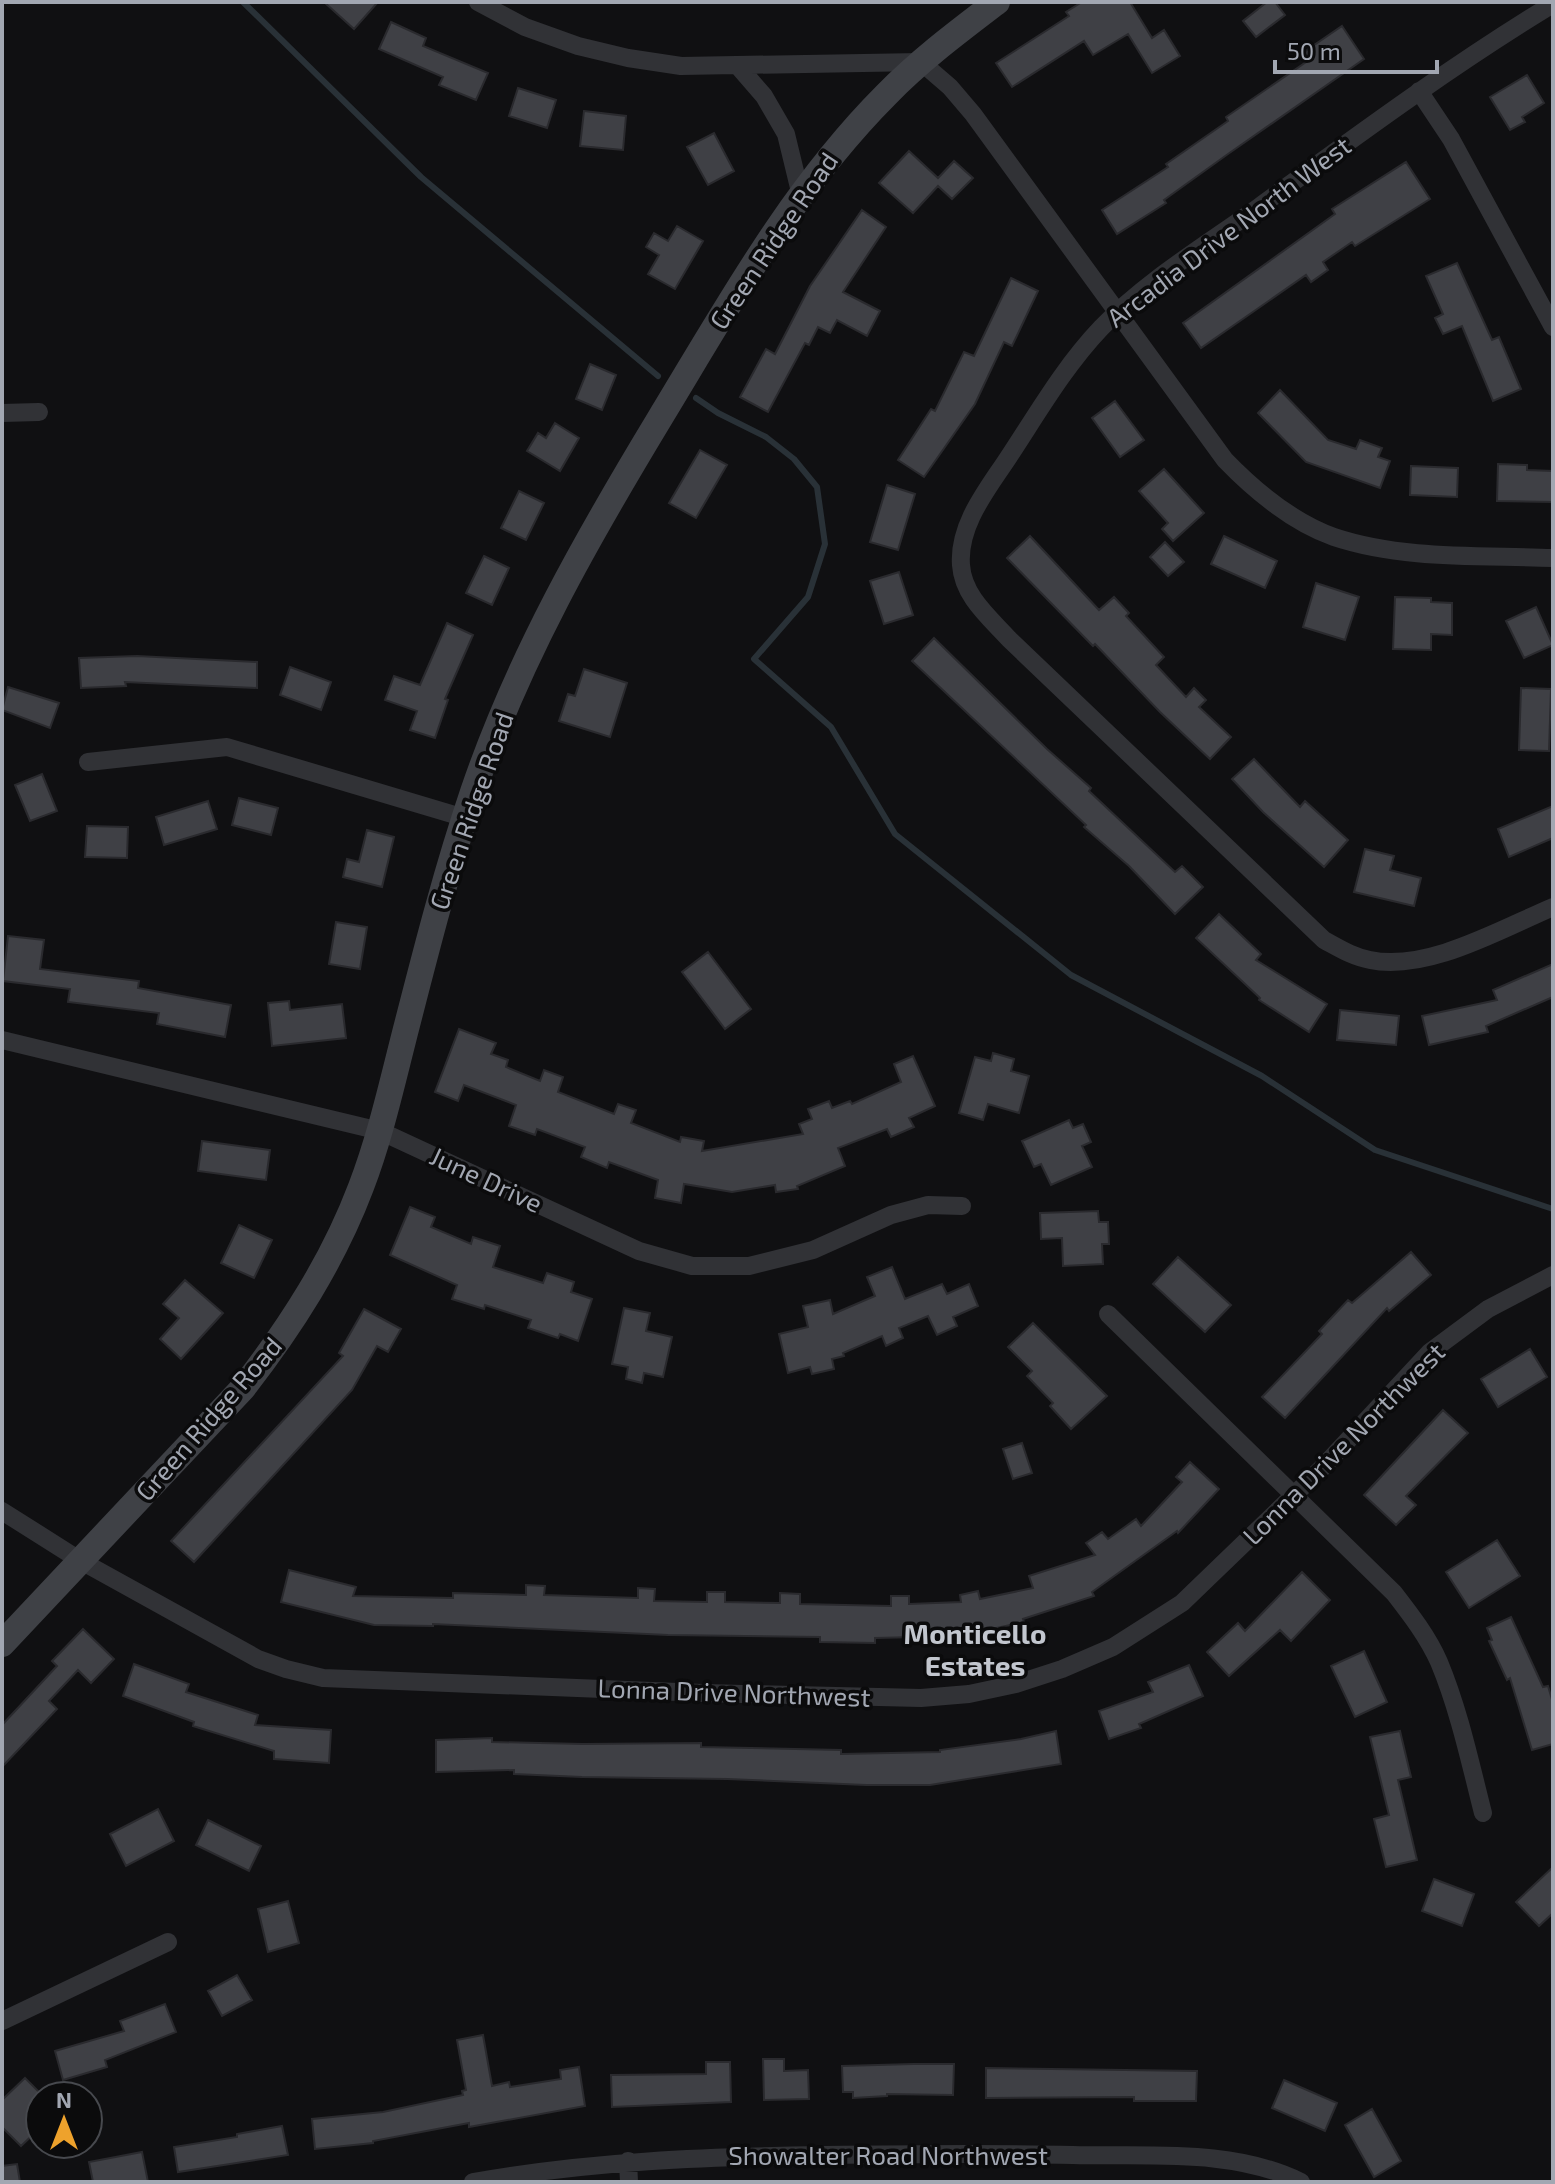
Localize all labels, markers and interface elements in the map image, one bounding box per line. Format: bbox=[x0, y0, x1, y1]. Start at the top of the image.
scale bar bbox=[1275, 24, 1437, 74]
text: 50 m bbox=[1287, 36, 1341, 65]
street label: Arcadia Drive North West bbox=[1100, 129, 1356, 333]
street label: Green Ridge Road bbox=[702, 146, 843, 335]
street label: Green Ridge Road bbox=[422, 708, 519, 913]
street label: June Drive bbox=[426, 1139, 548, 1218]
street label: Green Ridge Road bbox=[128, 1330, 287, 1506]
street label: Lonna Drive Northwest bbox=[1236, 1335, 1450, 1550]
district label: Monticello Estates bbox=[904, 1616, 1046, 1682]
street label: Lonna Drive Northwest bbox=[597, 1671, 871, 1712]
north arrow bbox=[24, 2080, 104, 2160]
text: N bbox=[56, 2086, 72, 2112]
street label: Showalter Road Northwest bbox=[728, 2139, 1048, 2170]

